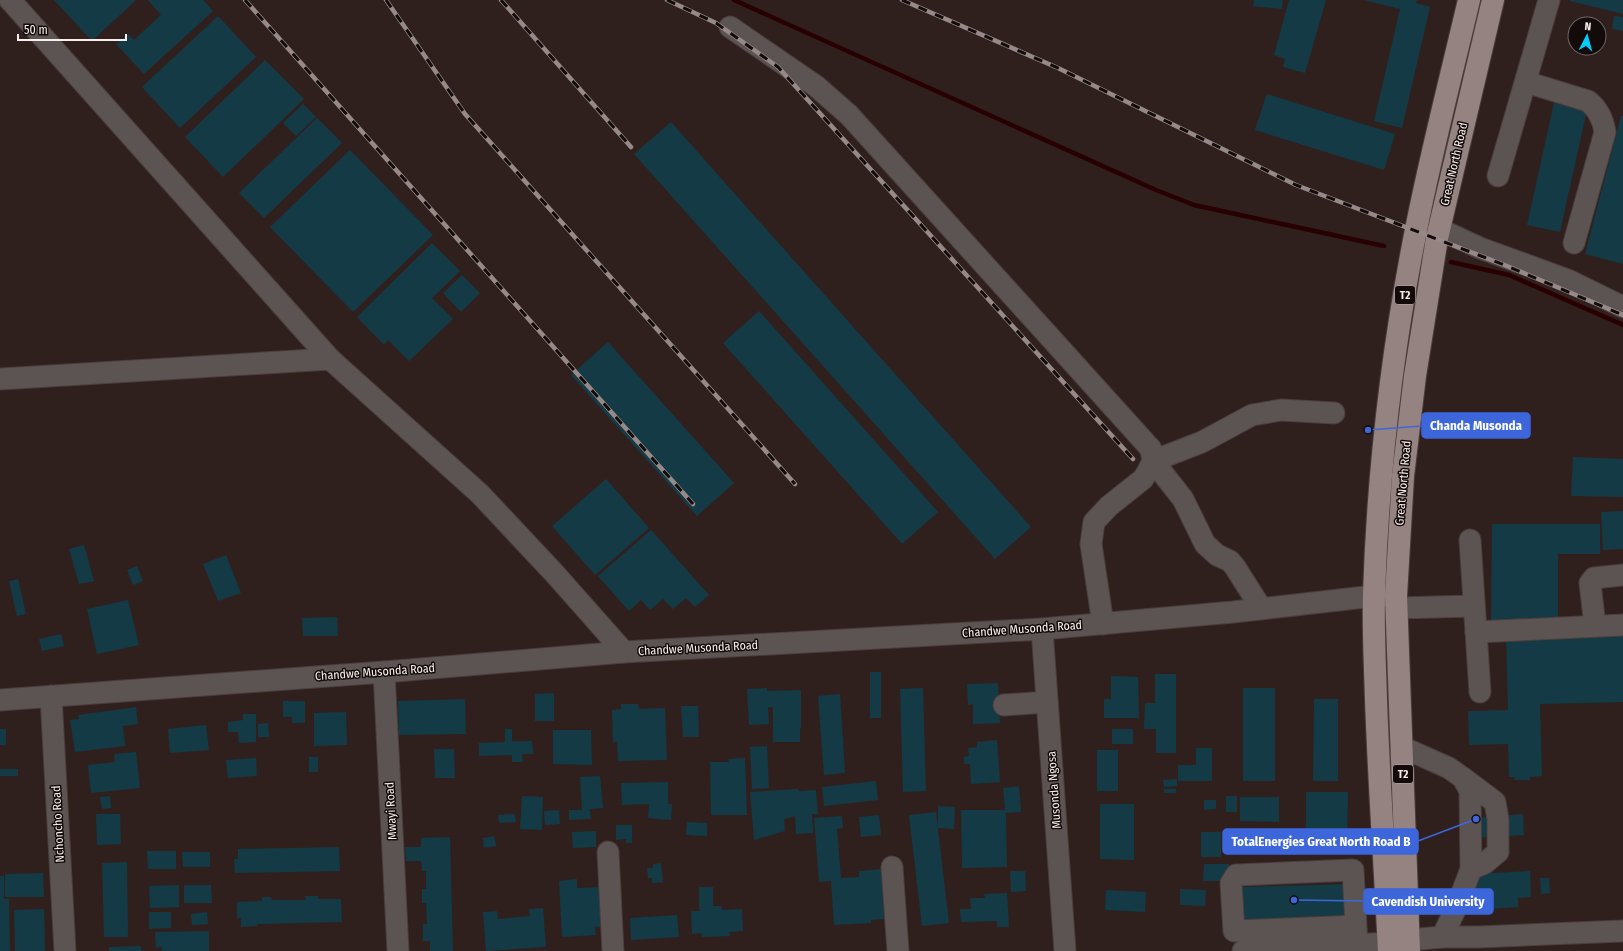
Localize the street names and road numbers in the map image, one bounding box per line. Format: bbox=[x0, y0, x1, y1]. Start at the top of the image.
street label: Great North Road bbox=[1438, 121, 1470, 207]
road number: T2 bbox=[1395, 286, 1415, 304]
street label: Great North Road bbox=[1392, 440, 1414, 526]
street label: Chandwe Musonda Road bbox=[962, 618, 1082, 640]
street label: Chandwe Musonda Road bbox=[638, 638, 758, 658]
street label: Chandwe Musonda Road bbox=[315, 661, 435, 683]
street label: Musonda Ngosa bbox=[1044, 751, 1064, 829]
road number: T2 bbox=[1393, 765, 1413, 783]
street label: Mwayi Road bbox=[382, 782, 400, 840]
street label: Nchoncho Road bbox=[49, 785, 67, 863]

